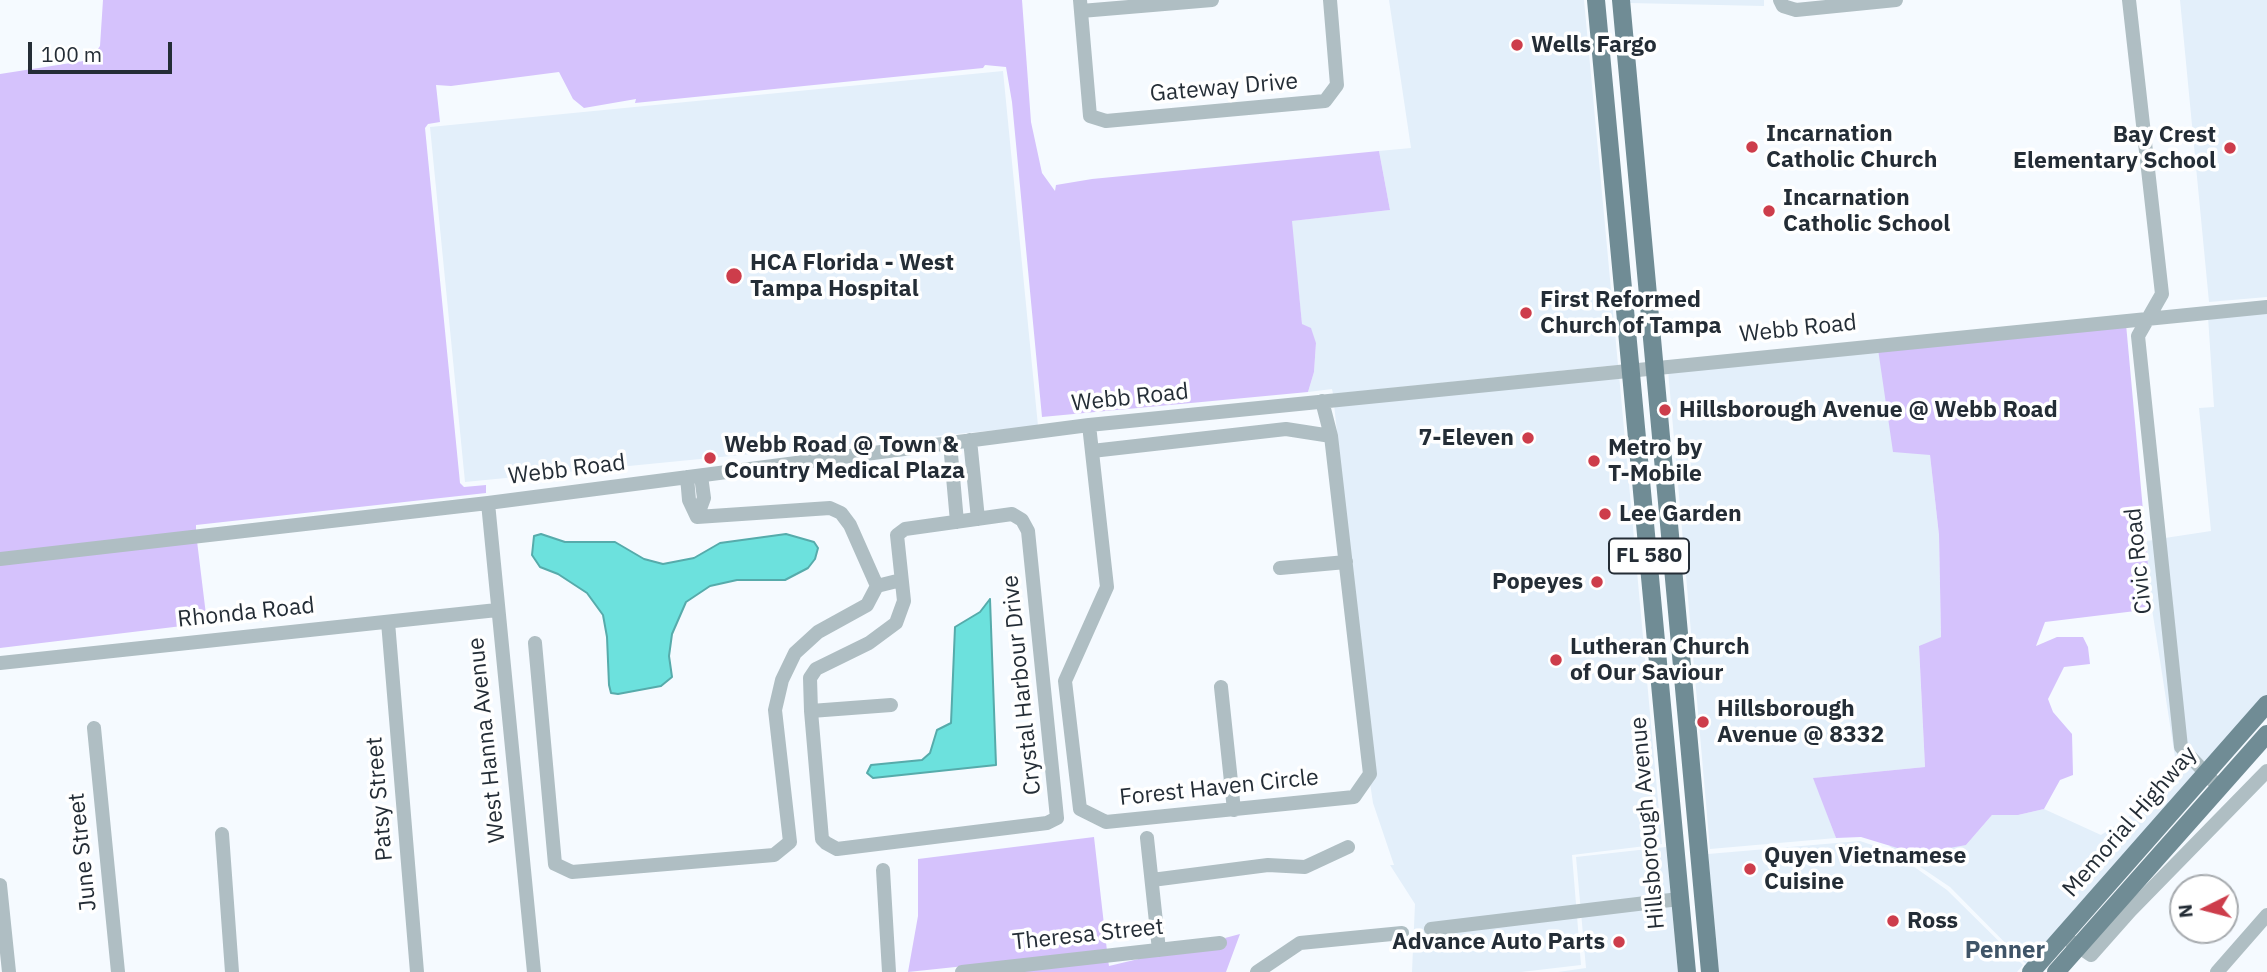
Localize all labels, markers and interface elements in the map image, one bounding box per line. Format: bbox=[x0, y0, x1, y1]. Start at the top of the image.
scale bar bbox=[32, 28, 175, 72]
place label: Wells Fargo bbox=[1531, 31, 1657, 59]
marker: Wells Fargo bbox=[1509, 37, 1525, 53]
text: 100 m bbox=[41, 40, 102, 68]
street label: Gateway Drive bbox=[1149, 68, 1299, 108]
place label: Incarnation Catholic Church bbox=[1766, 120, 1937, 174]
place label: Bay Crest Elementary School bbox=[2013, 121, 2216, 175]
marker: Incarnation Catholic Church bbox=[1744, 139, 1760, 155]
marker: Bay Crest Elementary School bbox=[2222, 140, 2238, 156]
place label: Incarnation Catholic School bbox=[1783, 184, 1950, 238]
marker: Incarnation Catholic School bbox=[1761, 203, 1777, 219]
place label: HCA Florida - West Tampa Hospital bbox=[750, 249, 954, 303]
marker: HCA Florida - West Tampa Hospital bbox=[724, 266, 744, 286]
place label: First Reformed Church of Tampa bbox=[1540, 286, 1722, 340]
marker: First Reformed Church of Tampa bbox=[1518, 305, 1534, 321]
street label: Webb Road bbox=[1738, 309, 1858, 349]
street label: Webb Road bbox=[1070, 378, 1190, 418]
place label: Hillsborough Avenue @ Webb Road bbox=[1679, 396, 2058, 424]
marker: Hillsborough Avenue @ Webb Road bbox=[1657, 402, 1673, 418]
place label: 7-Eleven bbox=[1418, 424, 1514, 452]
marker: 7-Eleven bbox=[1520, 430, 1536, 446]
place label: Webb Road @ Town & Country Medical Plaza bbox=[724, 431, 965, 485]
place label: Metro by T-Mobile bbox=[1608, 434, 1702, 488]
street label: Webb Road bbox=[507, 449, 627, 491]
marker: Webb Road @ Town & Country Medical Plaza bbox=[702, 450, 718, 466]
marker: Metro by T-Mobile bbox=[1586, 453, 1602, 469]
place label: Lee Garden bbox=[1619, 500, 1742, 528]
marker: Lee Garden bbox=[1597, 506, 1613, 522]
street label: Civic Road bbox=[2120, 506, 2158, 616]
road number: FL 580 bbox=[1609, 538, 1689, 574]
place label: Popeyes bbox=[1492, 568, 1583, 596]
street label: Crystal Harbour Drive bbox=[997, 574, 1047, 796]
marker: Popeyes bbox=[1589, 574, 1605, 590]
street label: Rhonda Road bbox=[176, 592, 316, 634]
place label: Lutheran Church of Our Saviour bbox=[1570, 633, 1750, 687]
street label: West Hanna Avenue bbox=[462, 636, 512, 844]
marker: Lutheran Church of Our Saviour bbox=[1548, 652, 1564, 668]
place label: Hillsborough Avenue @ 8332 bbox=[1717, 695, 1884, 749]
marker: Hillsborough Avenue @ 8332 bbox=[1695, 714, 1711, 730]
street label: Hillsborough Avenue bbox=[1625, 715, 1671, 931]
street label: Patsy Street bbox=[361, 736, 399, 862]
street label: Memorial Highway bbox=[2057, 741, 2203, 903]
street label: Forest Haven Circle bbox=[1118, 764, 1320, 812]
street label: June Street bbox=[63, 791, 103, 913]
place label: Quyen Vietnamese Cuisine bbox=[1764, 842, 1966, 896]
marker: Quyen Vietnamese Cuisine bbox=[1742, 861, 1758, 877]
north arrow bbox=[2169, 874, 2239, 944]
text: N bbox=[2172, 903, 2198, 919]
place label: Ross bbox=[1907, 907, 1958, 935]
street label: Theresa Street bbox=[1011, 913, 1165, 957]
marker: Ross bbox=[1885, 913, 1901, 929]
place label: Advance Auto Parts bbox=[1392, 928, 1605, 956]
marker: Advance Auto Parts bbox=[1611, 934, 1627, 950]
district label: Penner bbox=[1965, 937, 2045, 965]

